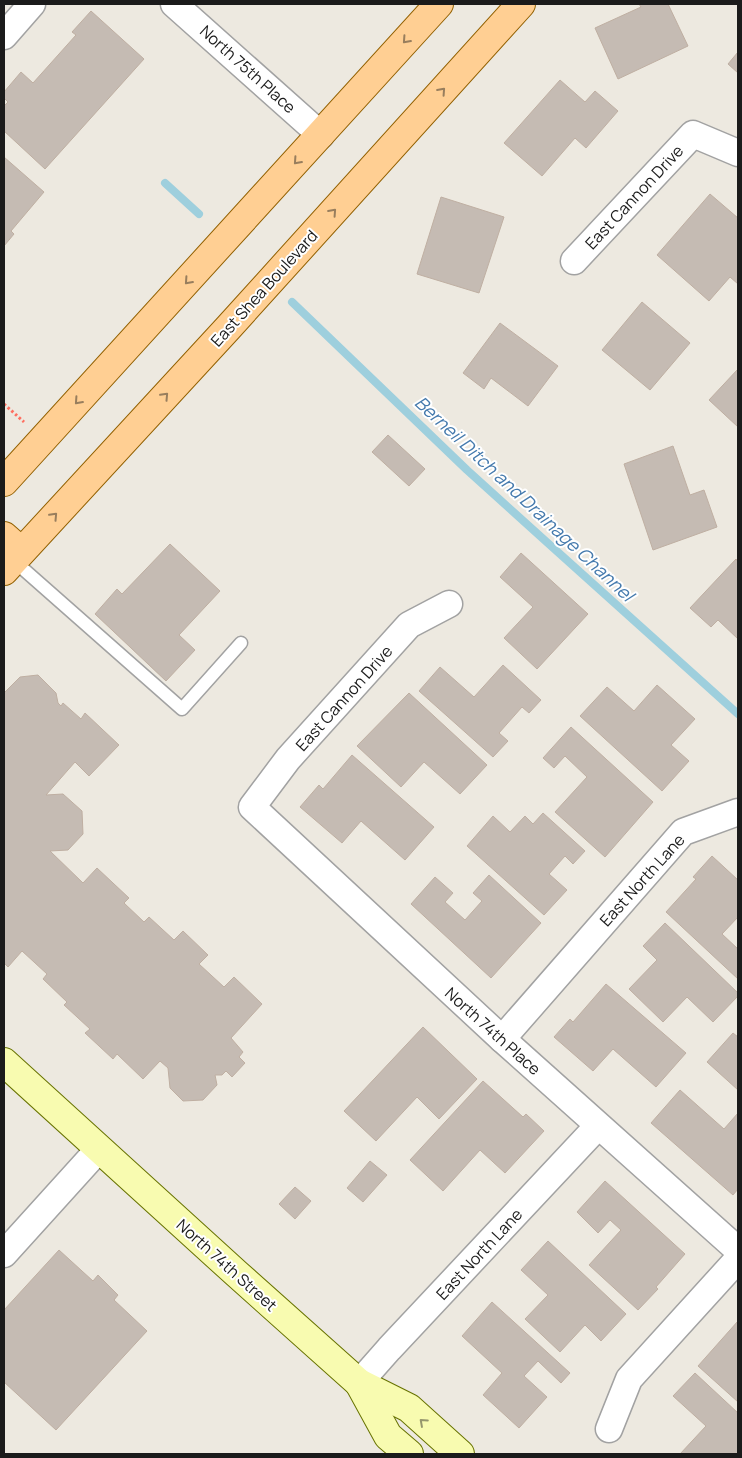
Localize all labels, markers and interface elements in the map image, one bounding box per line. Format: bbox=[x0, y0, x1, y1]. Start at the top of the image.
street label: North 75th Place bbox=[195, 20, 301, 118]
one-way arrow bbox=[403, 35, 412, 44]
one-way arrow bbox=[436, 88, 445, 97]
street label: East Cannon Drive bbox=[580, 140, 688, 254]
one-way arrow bbox=[294, 155, 303, 164]
one-way arrow bbox=[327, 208, 336, 217]
street label: East Shea Boulevard bbox=[206, 225, 322, 351]
one-way arrow bbox=[185, 275, 194, 284]
water label: Berneil Ditch and Drainage Channel bbox=[410, 390, 641, 608]
one-way arrow bbox=[159, 393, 168, 402]
one-way arrow bbox=[75, 395, 84, 404]
one-way arrow bbox=[48, 512, 57, 521]
street label: East Cannon Drive bbox=[291, 641, 397, 755]
street label: East North Lane bbox=[595, 829, 689, 931]
street label: North 74th Place bbox=[440, 982, 546, 1080]
street label: East North Lane bbox=[431, 1204, 527, 1304]
street label: North 74th Street bbox=[172, 1214, 282, 1316]
one-way arrow bbox=[420, 1418, 429, 1427]

